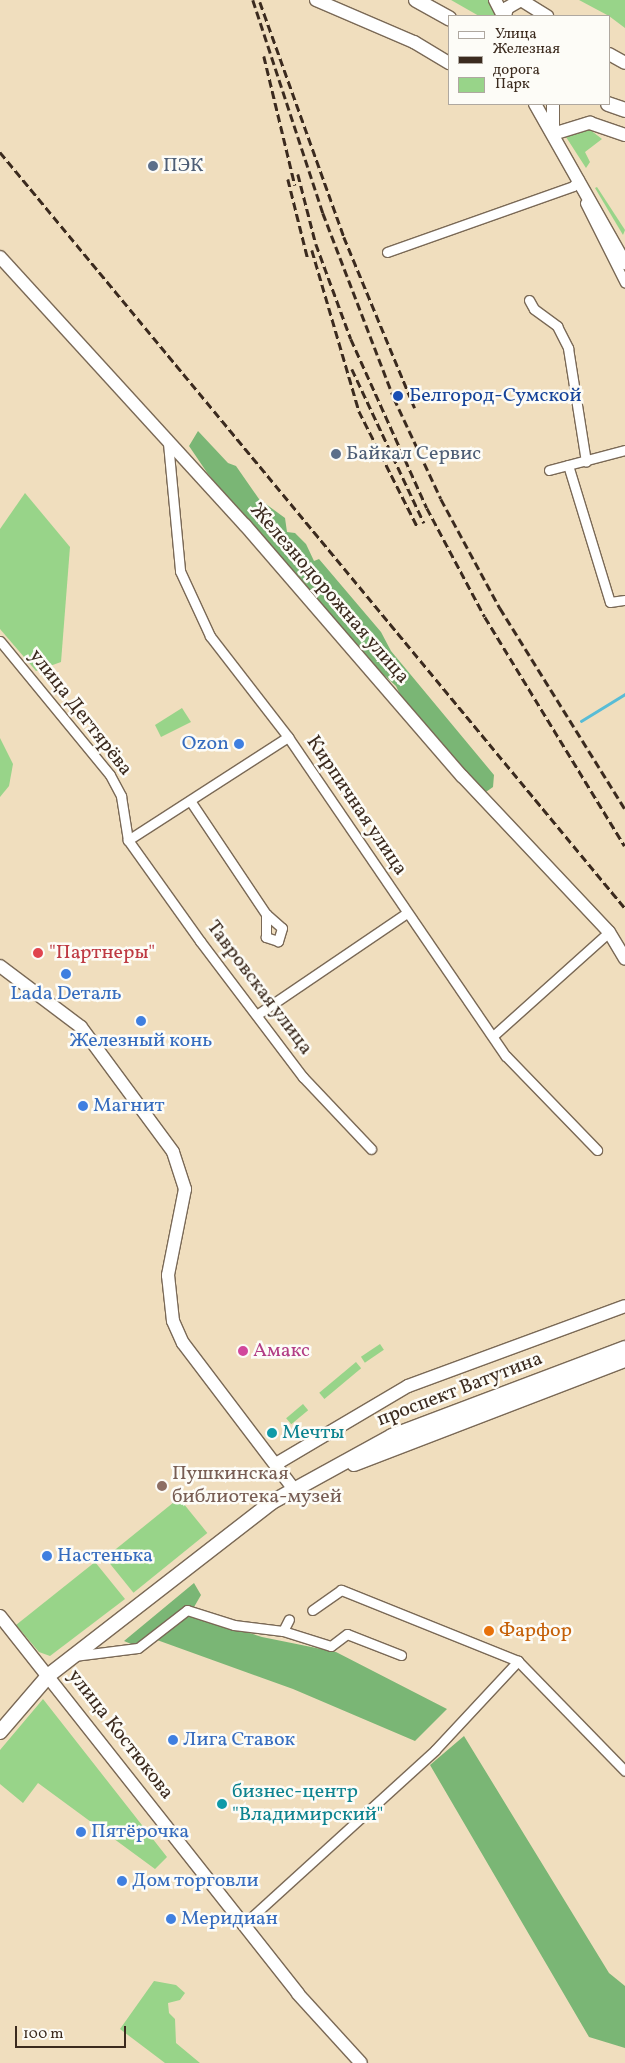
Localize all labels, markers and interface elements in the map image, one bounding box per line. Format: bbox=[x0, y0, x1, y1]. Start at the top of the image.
legend bbox=[448, 15, 610, 105]
text: Улица bbox=[495, 24, 537, 45]
text: Железная дорога bbox=[493, 39, 560, 81]
text: Парк bbox=[495, 74, 530, 95]
place label: ПЭК bbox=[163, 154, 204, 178]
marker: ПЭК bbox=[147, 160, 159, 172]
place label: Белгород-Сумской bbox=[409, 384, 582, 408]
marker: Белгород-Сумской bbox=[391, 389, 405, 403]
place label: Байкал Сервис bbox=[346, 442, 481, 466]
marker: Байкал Сервис bbox=[330, 448, 342, 460]
street label: Железнодорожная улица bbox=[244, 499, 414, 689]
street label: улица Дегтярёва bbox=[23, 645, 137, 781]
street label: Кирпичная улица bbox=[300, 731, 412, 881]
place label: Ozon bbox=[182, 732, 229, 756]
marker: Ozon bbox=[233, 738, 245, 750]
street label: Тавровская улица bbox=[201, 916, 317, 1060]
place label: "Партнеры" bbox=[49, 941, 155, 965]
marker: "Партнеры" bbox=[31, 946, 45, 960]
marker: Lada Dеталь bbox=[60, 968, 72, 980]
place label: Lada Dеталь bbox=[10, 982, 122, 1006]
marker: Железный конь bbox=[135, 1015, 147, 1027]
place label: Железный конь bbox=[70, 1029, 212, 1053]
place label: Магнит bbox=[93, 1094, 165, 1118]
marker: Магнит bbox=[77, 1100, 89, 1112]
place label: Амакс bbox=[253, 1339, 310, 1363]
marker: Амакс bbox=[237, 1345, 249, 1357]
street label: проспект Ватутина bbox=[374, 1347, 546, 1433]
place label: Мечты bbox=[282, 1421, 344, 1445]
marker: Мечты bbox=[266, 1427, 278, 1439]
place label: Пушкинская библиотека-музей bbox=[172, 1462, 342, 1509]
marker: Пушкинская библиотека-музей bbox=[156, 1480, 168, 1492]
place label: Настенька bbox=[57, 1544, 153, 1568]
marker: Настенька bbox=[41, 1550, 53, 1562]
place label: Фарфор bbox=[499, 1619, 572, 1643]
marker: Фарфор bbox=[483, 1625, 495, 1637]
street label: улица Костюкова bbox=[62, 1665, 178, 1805]
place label: Лига Ставок bbox=[183, 1728, 295, 1752]
marker: Лига Ставок bbox=[167, 1734, 179, 1746]
place label: бизнес-центр "Владимирский" bbox=[232, 1780, 383, 1827]
marker: бизнес-центр "Владимирский" bbox=[216, 1798, 228, 1810]
place label: Пятёрочка bbox=[91, 1820, 189, 1844]
marker: Пятёрочка bbox=[75, 1826, 87, 1838]
place label: Дом торговли bbox=[132, 1869, 259, 1893]
marker: Дом торговли bbox=[116, 1875, 128, 1887]
place label: Меридиан bbox=[181, 1907, 278, 1931]
marker: Меридиан bbox=[165, 1913, 177, 1925]
scale bar bbox=[18, 2016, 129, 2048]
text: 100 m bbox=[23, 2024, 63, 2045]

